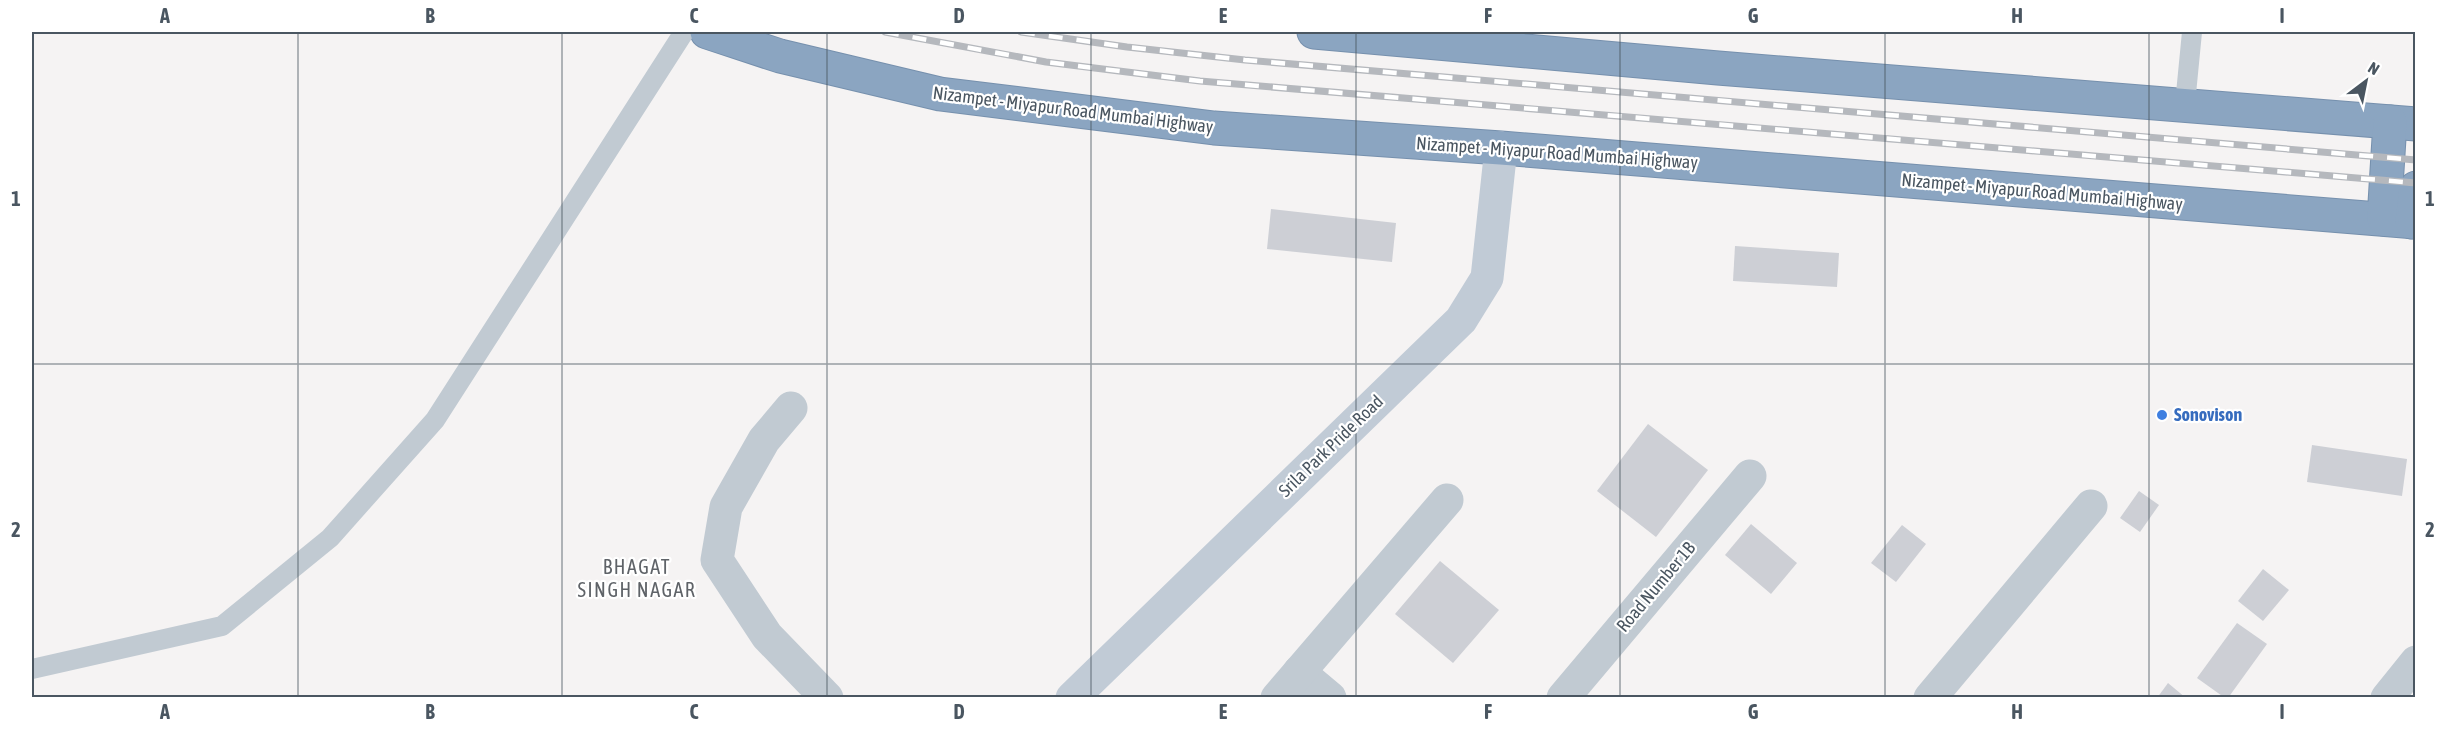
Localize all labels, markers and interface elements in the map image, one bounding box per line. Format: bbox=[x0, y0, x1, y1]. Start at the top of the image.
text: A bbox=[159, 4, 170, 27]
text: B bbox=[425, 4, 435, 27]
text: C bbox=[690, 4, 699, 27]
text: D bbox=[953, 4, 965, 27]
text: E bbox=[1219, 4, 1228, 27]
text: F bbox=[1484, 4, 1492, 27]
text: G bbox=[1748, 4, 1759, 27]
text: H bbox=[2011, 4, 2023, 27]
text: I bbox=[2279, 4, 2285, 27]
north arrow bbox=[2336, 51, 2396, 111]
text: N bbox=[2365, 58, 2383, 78]
street label: Nizampet - Miyapur Road Mumbai Highway bbox=[932, 82, 1214, 137]
street label: Nizampet - Miyapur Road Mumbai Highway bbox=[1416, 132, 1699, 173]
street label: Nizampet - Miyapur Road Mumbai Highway bbox=[1901, 169, 2184, 214]
text: 1 bbox=[11, 187, 21, 210]
text: 1 bbox=[2425, 187, 2435, 210]
street label: Srila Park Pride Road bbox=[1274, 391, 1387, 501]
place label: Sonovison bbox=[2174, 404, 2242, 425]
marker: Sonovison bbox=[2155, 408, 2169, 422]
text: 2 bbox=[11, 518, 21, 541]
text: 2 bbox=[2425, 518, 2435, 541]
street label: Road Number 1B bbox=[1612, 537, 1699, 636]
district label: BHAGAT SINGH NAGAR bbox=[578, 555, 696, 601]
text: A bbox=[159, 700, 170, 723]
text: B bbox=[425, 700, 435, 723]
text: C bbox=[690, 700, 699, 723]
text: D bbox=[953, 700, 965, 723]
text: E bbox=[1219, 700, 1228, 723]
text: F bbox=[1484, 700, 1492, 723]
text: G bbox=[1748, 700, 1759, 723]
text: H bbox=[2011, 700, 2023, 723]
text: I bbox=[2279, 700, 2285, 723]

